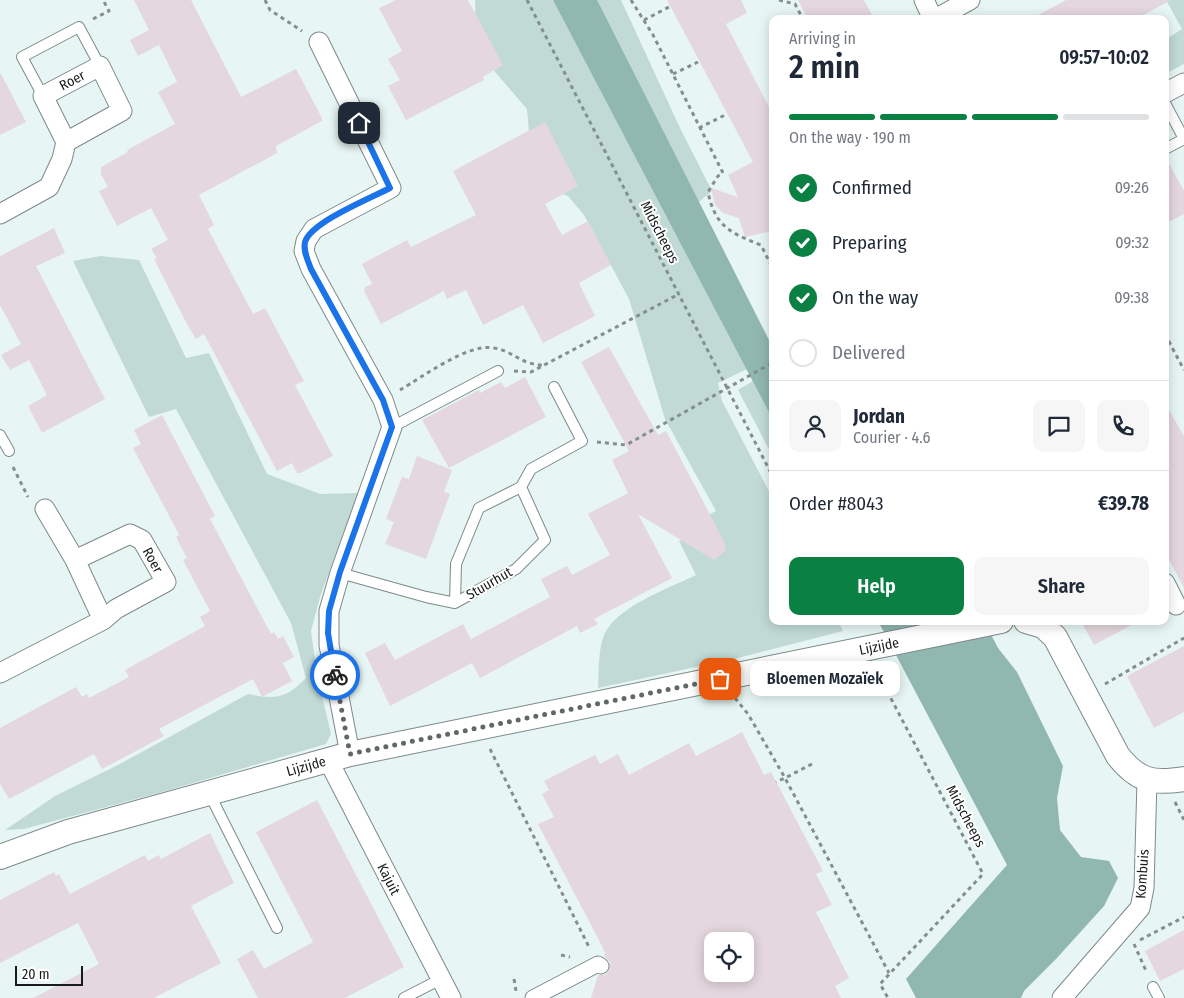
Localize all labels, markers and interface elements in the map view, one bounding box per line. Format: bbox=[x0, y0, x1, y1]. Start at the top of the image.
text: Arriving in bbox=[789, 29, 856, 48]
text: 09:57–10:02 bbox=[1059, 46, 1149, 69]
text: 2 min bbox=[789, 48, 860, 86]
street label: Roer bbox=[57, 67, 88, 94]
pin bbox=[338, 102, 380, 144]
icon: home bbox=[345, 109, 373, 137]
text: On the way · 190 m bbox=[789, 128, 911, 147]
icon: check bbox=[789, 174, 817, 202]
text: Confirmed bbox=[832, 176, 912, 199]
text: 09:26 bbox=[1115, 178, 1149, 197]
street label: Midscheeps bbox=[637, 198, 682, 266]
icon: check bbox=[789, 229, 817, 257]
text: Preparing bbox=[832, 231, 907, 254]
text: 09:32 bbox=[1115, 233, 1149, 252]
icon: check bbox=[789, 284, 817, 312]
text: On the way bbox=[832, 286, 918, 309]
text: 09:38 bbox=[1114, 288, 1149, 307]
text: Delivered bbox=[832, 341, 906, 364]
button: person bbox=[789, 400, 841, 452]
button: chat bbox=[1033, 400, 1085, 452]
button: phone bbox=[1097, 400, 1149, 452]
text: Jordan bbox=[853, 405, 905, 428]
text: Courier · 4.6 bbox=[853, 428, 931, 447]
text: Order #8043 bbox=[789, 492, 884, 515]
text: €39.78 bbox=[1098, 492, 1149, 515]
street label: Roer bbox=[139, 544, 166, 576]
button: Help bbox=[789, 557, 964, 615]
button: Share bbox=[974, 557, 1149, 615]
street label: Stuurhut bbox=[463, 563, 516, 603]
street label: Lijzijde bbox=[858, 634, 901, 659]
courier bbox=[310, 650, 360, 700]
pin bbox=[699, 658, 741, 700]
icon: bike bbox=[321, 661, 349, 689]
callout: Bloemen Mozaïek bbox=[750, 662, 900, 696]
icon: bag bbox=[706, 665, 734, 693]
text: Bloemen Mozaïek bbox=[767, 669, 883, 688]
street label: Lijzijde bbox=[284, 753, 328, 780]
street label: Midscheeps bbox=[942, 782, 989, 850]
street label: Kombuis bbox=[1132, 849, 1153, 899]
street label: Kajuit bbox=[373, 861, 404, 898]
map controls bbox=[704, 932, 754, 982]
button: locate bbox=[704, 932, 754, 982]
scale bar bbox=[15, 963, 82, 986]
text: 20 m bbox=[22, 966, 50, 983]

